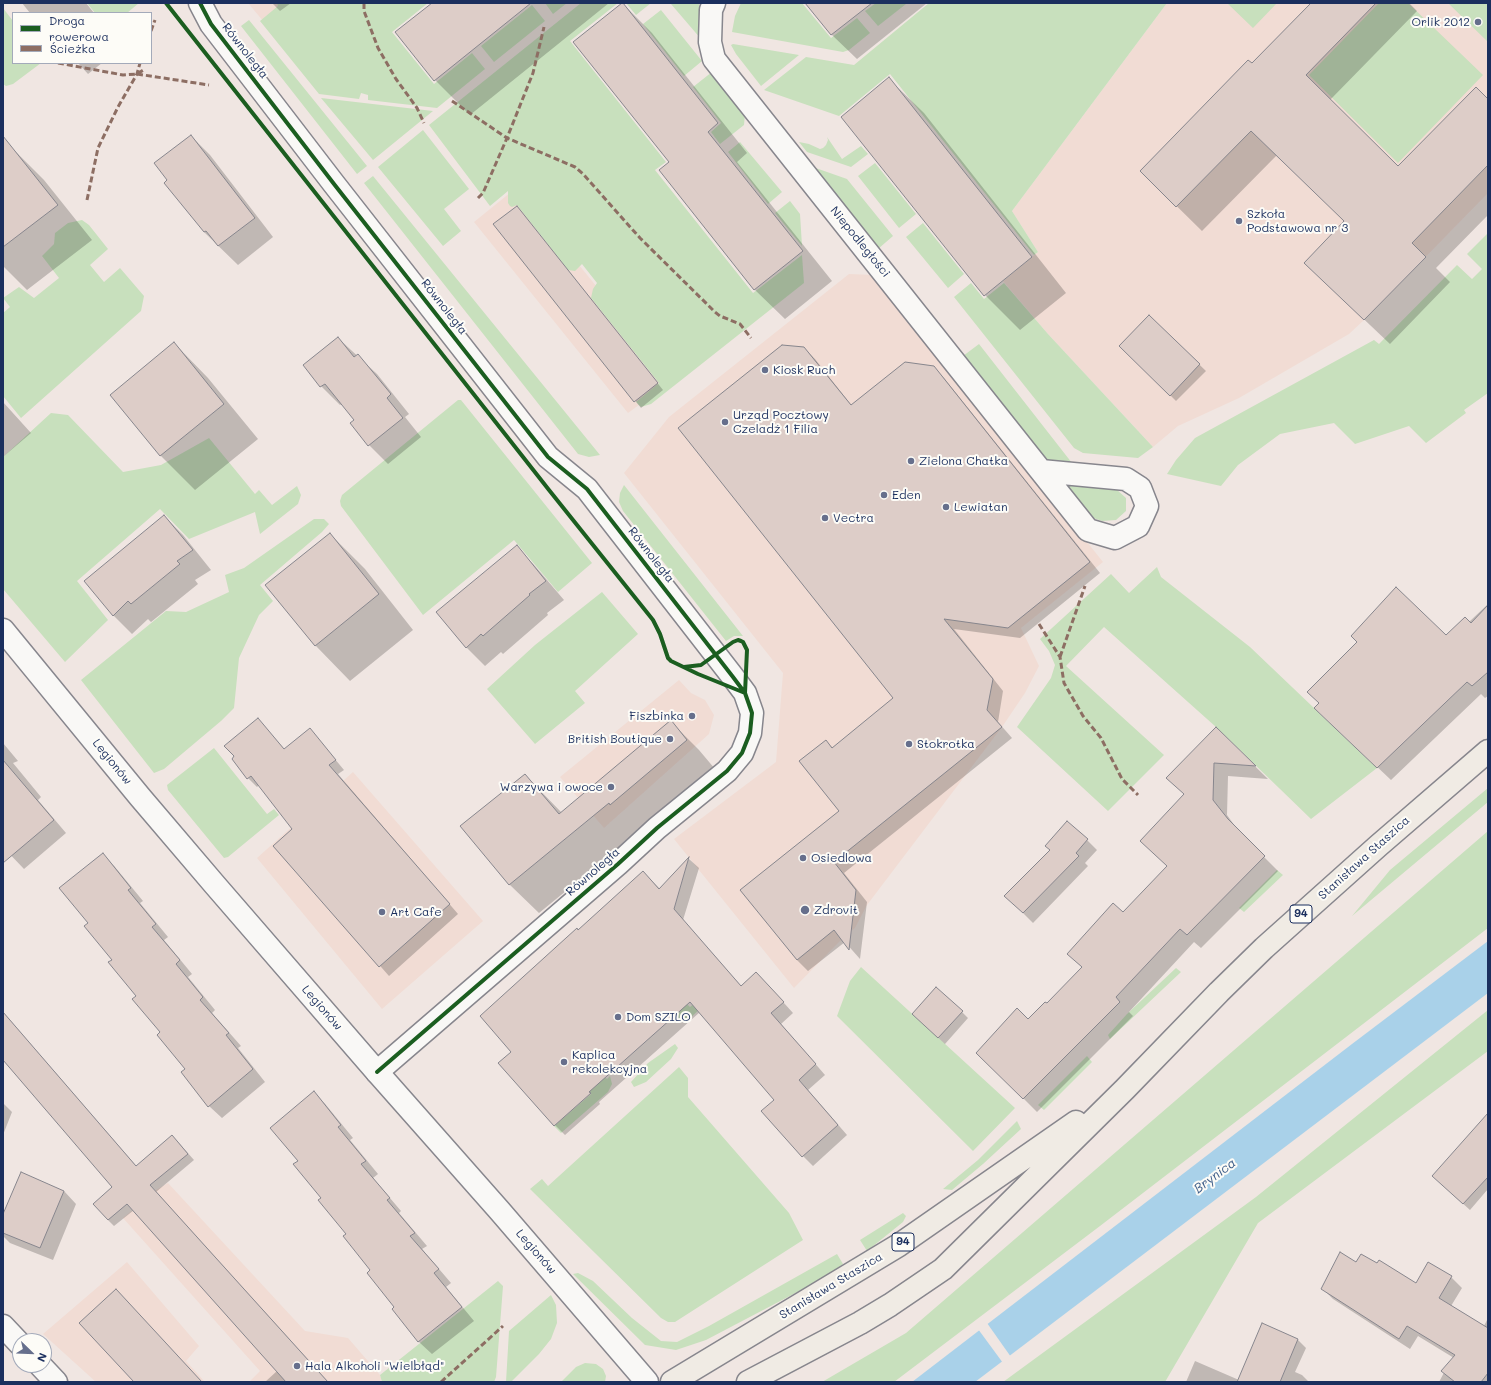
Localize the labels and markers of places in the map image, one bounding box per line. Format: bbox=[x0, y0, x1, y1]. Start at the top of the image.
place label: Orlik 2012 bbox=[1411, 15, 1470, 29]
marker: Orlik 2012 bbox=[1473, 17, 1483, 27]
place label: Szkoła Podstawowa nr 3 bbox=[1247, 207, 1348, 235]
marker: Szkoła Podstawowa nr 3 bbox=[1234, 216, 1244, 226]
place label: Kiosk Ruch bbox=[773, 363, 835, 377]
marker: Kiosk Ruch bbox=[760, 365, 770, 375]
place label: Urząd Pocztowy Czeladź 1 Filia bbox=[733, 408, 829, 436]
marker: Urząd Pocztowy Czeladź 1 Filia bbox=[720, 417, 730, 427]
place label: Zielona Chatka bbox=[919, 454, 1008, 468]
marker: Zielona Chatka bbox=[906, 456, 916, 466]
place label: Eden bbox=[892, 488, 921, 502]
marker: Eden bbox=[879, 490, 889, 500]
place label: Lewiatan bbox=[954, 500, 1008, 514]
marker: Lewiatan bbox=[941, 502, 951, 512]
place label: Vectra bbox=[833, 511, 874, 525]
marker: Vectra bbox=[820, 513, 830, 523]
place label: Fiszbinka bbox=[629, 709, 684, 723]
marker: Fiszbinka bbox=[687, 711, 697, 721]
place label: British Boutique bbox=[568, 732, 662, 746]
marker: British Boutique bbox=[665, 734, 675, 744]
place label: Stokrotka bbox=[917, 737, 975, 751]
marker: Stokrotka bbox=[904, 739, 914, 749]
place label: Warzywa i owoce bbox=[500, 780, 603, 794]
marker: Warzywa i owoce bbox=[606, 782, 616, 792]
place label: Osiedlowa bbox=[811, 851, 872, 865]
marker: Osiedlowa bbox=[798, 853, 808, 863]
place label: Zdrovit bbox=[814, 903, 858, 917]
marker: Zdrovit bbox=[799, 904, 811, 916]
place label: Art Cafe bbox=[390, 905, 442, 919]
marker: Art Cafe bbox=[377, 907, 387, 917]
place label: Dom SZILO bbox=[626, 1010, 691, 1024]
marker: Dom SZILO bbox=[613, 1012, 623, 1022]
place label: Kaplica rekolekcyjna bbox=[572, 1048, 647, 1076]
marker: Kaplica rekolekcyjna bbox=[559, 1057, 569, 1067]
place label: Hala Alkoholi "Wielbłąd" bbox=[305, 1359, 444, 1373]
marker: Hala Alkoholi "Wielbłąd" bbox=[292, 1361, 302, 1371]

